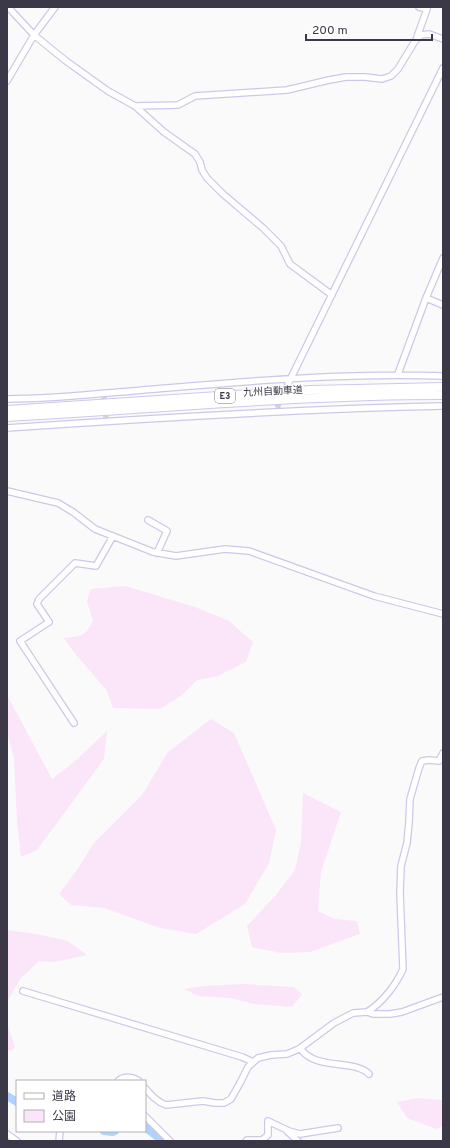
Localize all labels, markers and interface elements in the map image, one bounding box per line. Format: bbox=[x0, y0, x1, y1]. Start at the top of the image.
scale bar bbox=[306, 16, 432, 42]
text: 200 m bbox=[312, 23, 348, 39]
street label: 九州自動車道 bbox=[243, 384, 303, 400]
road number: E3 bbox=[215, 389, 235, 403]
legend bbox=[16, 1080, 146, 1132]
text: 道路 bbox=[52, 1089, 76, 1105]
text: 公園 bbox=[52, 1109, 76, 1125]

